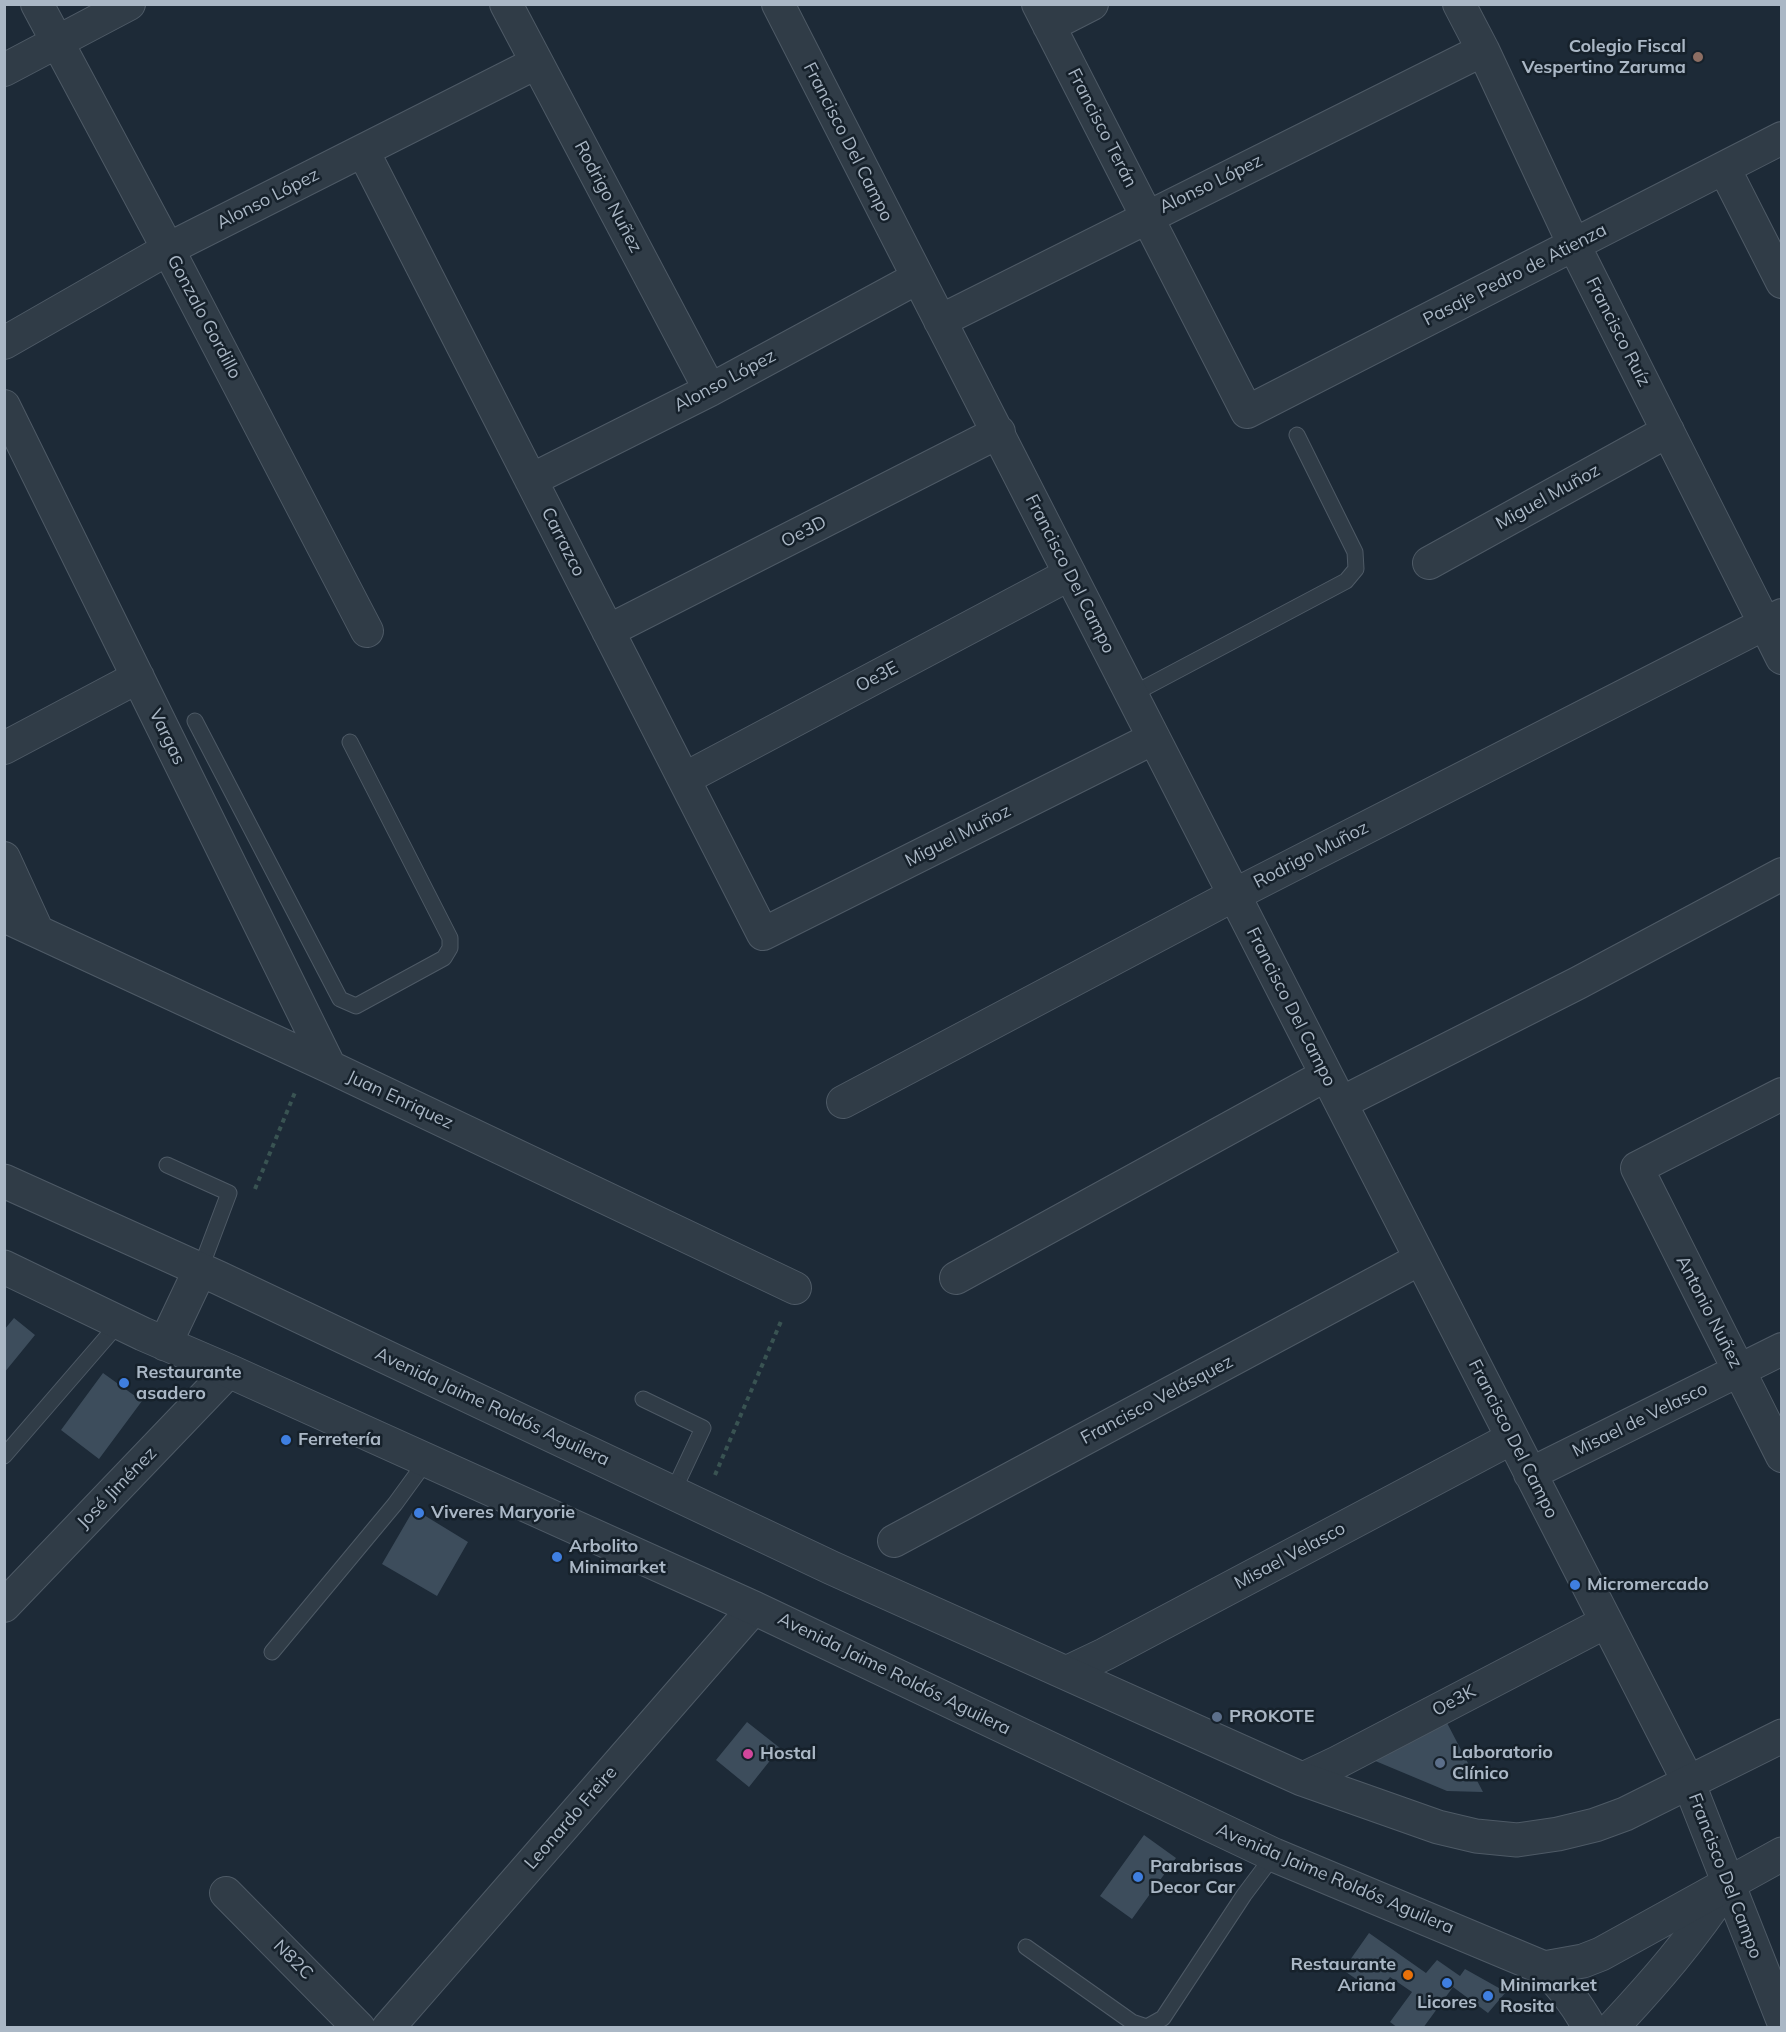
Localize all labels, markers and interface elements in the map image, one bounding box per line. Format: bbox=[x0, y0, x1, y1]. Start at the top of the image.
place label: Colegio Fiscal Vespertino Zaruma bbox=[1522, 36, 1686, 78]
marker: Colegio Fiscal Vespertino Zaruma bbox=[1691, 50, 1705, 64]
street label: Francisco Del Campo bbox=[799, 59, 897, 225]
street label: Francisco Terán bbox=[1063, 65, 1141, 191]
street label: Rodrigo Nuñez bbox=[569, 137, 647, 257]
street label: Alonso López bbox=[1156, 150, 1266, 218]
street label: Alonso López bbox=[213, 164, 323, 234]
street label: Pasaje Pedro de Atienza bbox=[1420, 219, 1610, 331]
street label: Gonzalo Gordillo bbox=[162, 251, 246, 383]
street label: Francisco Ruíz bbox=[1581, 274, 1655, 390]
street label: Alonso López bbox=[670, 345, 780, 417]
street label: Miguel Muñoz bbox=[1492, 460, 1604, 534]
street label: Francisco Del Campo bbox=[1021, 491, 1119, 657]
street label: Carrazco bbox=[536, 504, 590, 580]
street label: Oe3D bbox=[778, 511, 830, 553]
street label: Oe3E bbox=[852, 657, 902, 697]
street label: Vargas bbox=[144, 706, 190, 768]
street label: Miguel Muñoz bbox=[902, 800, 1014, 872]
street label: Rodrigo Muñoz bbox=[1250, 817, 1372, 893]
street label: Francisco Del Campo bbox=[1242, 924, 1340, 1090]
street label: Juan Enriquez bbox=[344, 1066, 456, 1134]
street label: Antonio Nuñez bbox=[1671, 1252, 1747, 1372]
street label: Avenida Jaime Roldós Aguilera bbox=[371, 1343, 613, 1471]
street label: Francisco Velásquez bbox=[1077, 1351, 1237, 1449]
street label: Francisco Del Campo bbox=[1464, 1356, 1562, 1522]
place label: Restaurante asadero bbox=[136, 1362, 241, 1404]
marker: Restaurante asadero bbox=[117, 1376, 131, 1390]
street label: Misael de Velasco bbox=[1569, 1378, 1711, 1462]
place label: Ferretería bbox=[298, 1429, 381, 1451]
marker: Ferretería bbox=[279, 1433, 293, 1447]
street label: José Jiménez bbox=[73, 1443, 161, 1533]
place label: Viveres Maryorie bbox=[431, 1502, 575, 1524]
marker: Viveres Maryorie bbox=[412, 1506, 426, 1520]
street label: Misael Velasco bbox=[1231, 1518, 1349, 1594]
place label: Arbolito Minimarket bbox=[569, 1536, 666, 1578]
marker: Arbolito Minimarket bbox=[550, 1550, 564, 1564]
place label: Micromercado bbox=[1587, 1574, 1709, 1596]
marker: Micromercado bbox=[1568, 1578, 1582, 1592]
street label: Avenida Jaime Roldós Aguilera bbox=[774, 1608, 1014, 1740]
street label: Oe3K bbox=[1429, 1681, 1479, 1721]
place label: PROKOTE bbox=[1229, 1706, 1314, 1728]
marker: PROKOTE bbox=[1210, 1710, 1224, 1724]
place label: Laboratorio Clínico bbox=[1452, 1742, 1553, 1784]
place label: Hostal bbox=[760, 1743, 816, 1765]
marker: Hostal bbox=[741, 1747, 755, 1761]
marker: Laboratorio Clínico bbox=[1433, 1756, 1447, 1770]
street label: Leonardo Freire bbox=[520, 1762, 622, 1874]
street label: Francisco Del Campo bbox=[1683, 1790, 1767, 1962]
street label: Avenida Jaime Roldós Aguilera bbox=[1213, 1819, 1457, 1939]
place label: Parabrisas Decor Car bbox=[1150, 1856, 1243, 1898]
marker: Parabrisas Decor Car bbox=[1131, 1870, 1145, 1884]
street label: N82C bbox=[269, 1936, 317, 1984]
place label: Restaurante Ariana bbox=[1291, 1954, 1396, 1996]
marker: Restaurante Ariana bbox=[1401, 1968, 1415, 1982]
place label: Minimarket Rosita bbox=[1500, 1975, 1597, 2018]
marker: Licores bbox=[1440, 1976, 1454, 1990]
marker: Minimarket Rosita bbox=[1481, 1989, 1495, 2003]
place label: Licores bbox=[1417, 1992, 1477, 2014]

